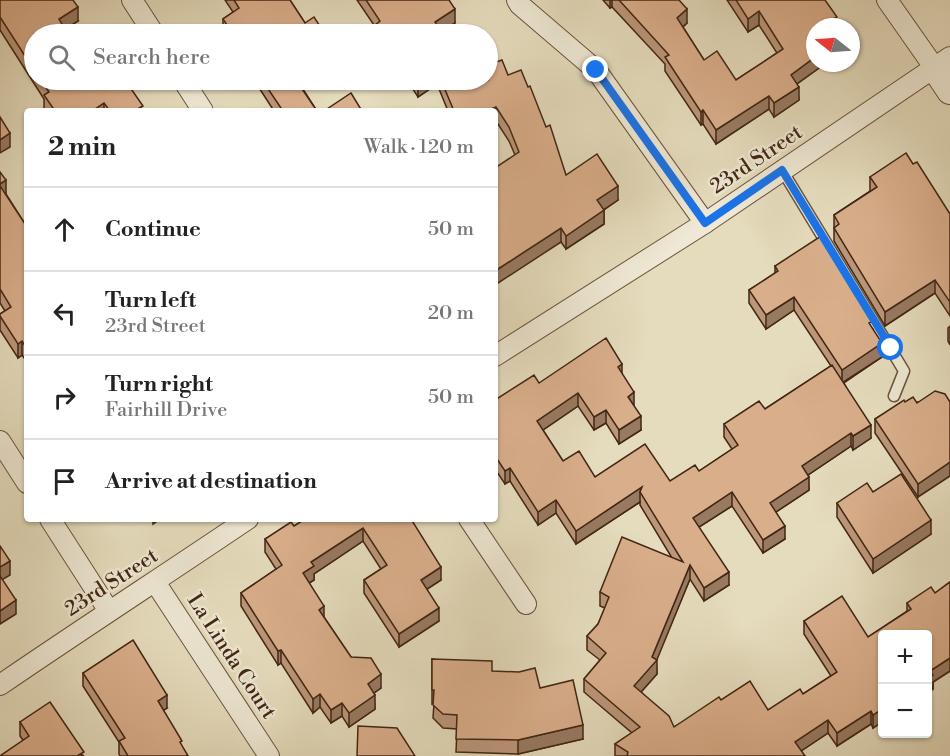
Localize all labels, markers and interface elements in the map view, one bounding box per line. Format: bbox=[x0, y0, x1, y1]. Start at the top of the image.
north arrow bbox=[806, 18, 860, 72]
search box bbox=[24, 24, 498, 90]
icon: search bbox=[45, 41, 78, 74]
text: Search here bbox=[93, 44, 210, 71]
route end bbox=[582, 56, 608, 82]
street label: 23rd Street bbox=[705, 119, 808, 200]
text: 2 min bbox=[48, 131, 116, 163]
text: Walk · 120 m bbox=[364, 135, 474, 160]
icon: ahead bbox=[48, 213, 81, 246]
text: Continue bbox=[105, 216, 201, 243]
text: 50 m bbox=[428, 217, 474, 242]
text: Turn left bbox=[105, 287, 196, 314]
icon: left bbox=[48, 297, 81, 330]
text: 20 m bbox=[428, 301, 474, 326]
text: 23rd Street bbox=[105, 314, 206, 339]
route start bbox=[877, 334, 903, 360]
text: Turn right bbox=[105, 371, 213, 398]
icon: right bbox=[48, 381, 81, 414]
text: 50 m bbox=[428, 385, 474, 410]
text: Fairhill Drive bbox=[105, 398, 227, 423]
icon: arrive bbox=[48, 465, 81, 498]
text: Arrive at destination bbox=[105, 468, 317, 495]
street label: 23rd Street bbox=[60, 543, 163, 623]
street label: La Linda Court bbox=[181, 589, 282, 725]
map controls bbox=[878, 630, 932, 738]
button: + bbox=[878, 630, 932, 684]
button: − bbox=[878, 684, 932, 738]

